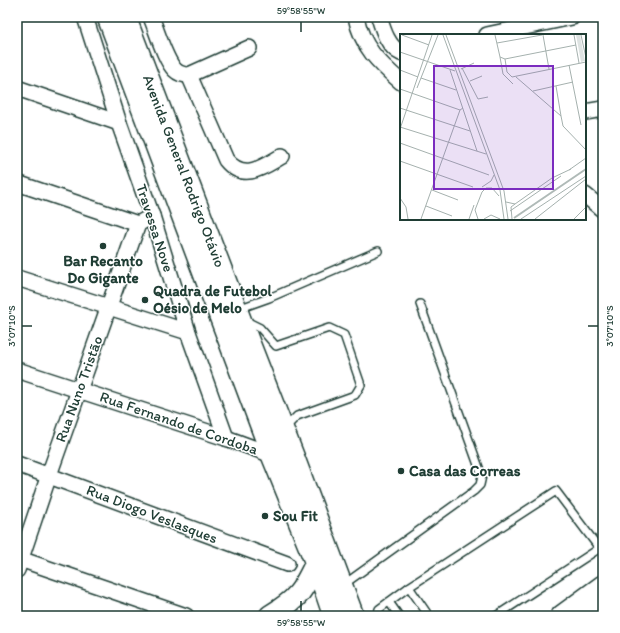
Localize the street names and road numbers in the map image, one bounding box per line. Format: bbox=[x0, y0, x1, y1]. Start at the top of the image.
street label: Avenida General Rodrigo Otávio bbox=[139, 72, 229, 270]
street label: Travessa Nove bbox=[132, 182, 178, 274]
street label: Rua Nuno Tristão bbox=[51, 333, 107, 445]
street label: Rua Fernando de Cordoba bbox=[98, 387, 261, 459]
street label: Rua Diogo Veslasques bbox=[84, 481, 220, 547]

